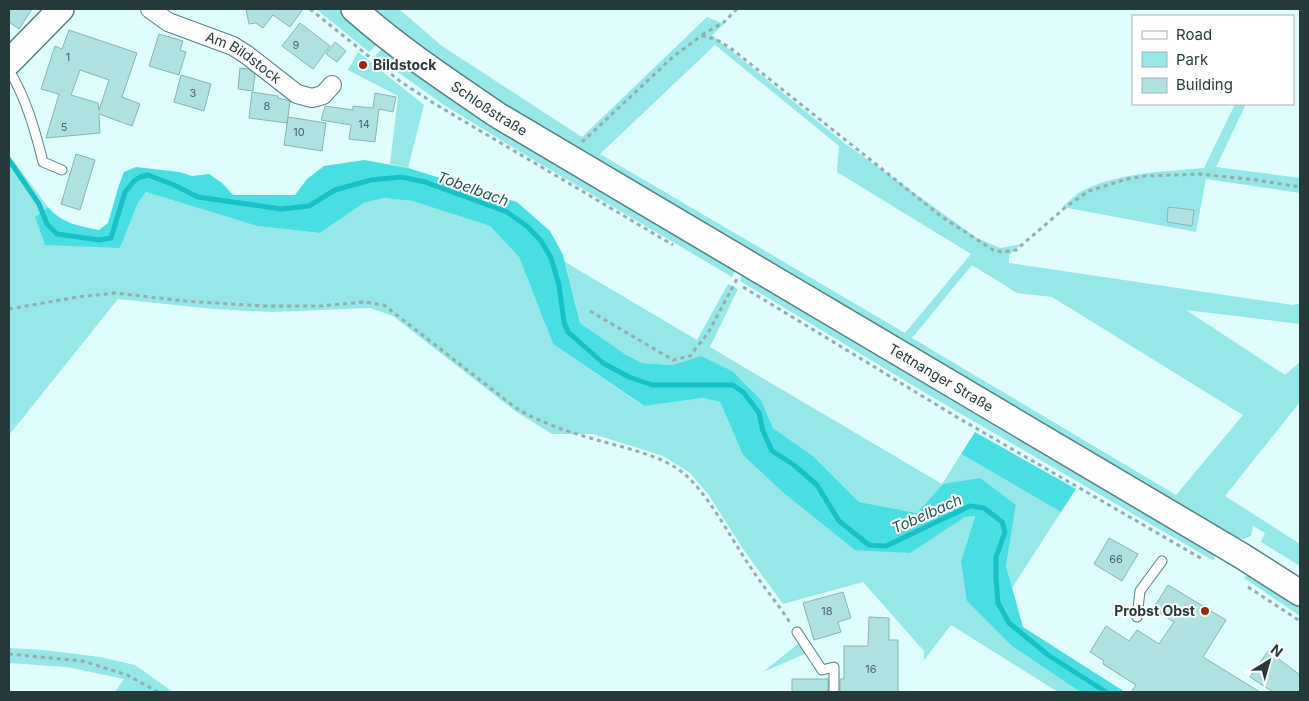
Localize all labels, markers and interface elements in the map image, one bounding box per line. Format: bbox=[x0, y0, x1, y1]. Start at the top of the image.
legend bbox=[1132, 15, 1294, 105]
text: Road bbox=[1176, 25, 1212, 44]
street label: Am Bildstock bbox=[203, 28, 285, 87]
house number: 9 bbox=[293, 38, 300, 52]
house number: 1 bbox=[66, 50, 70, 64]
text: Park bbox=[1176, 50, 1209, 69]
place label: Bildstock bbox=[373, 56, 437, 73]
marker: Bildstock bbox=[357, 59, 369, 71]
text: Building bbox=[1176, 75, 1233, 94]
street label: Schloßstraße bbox=[448, 77, 531, 139]
house number: 3 bbox=[190, 86, 197, 100]
house number: 8 bbox=[264, 99, 271, 113]
house number: 14 bbox=[358, 117, 370, 131]
house number: 5 bbox=[61, 120, 68, 134]
house number: 10 bbox=[293, 125, 305, 139]
water label: Tobelbach bbox=[435, 167, 512, 210]
street label: Tettnanger Straße bbox=[886, 340, 997, 415]
water label: Tobelbach bbox=[889, 490, 965, 537]
house number: 66 bbox=[1109, 552, 1123, 566]
place label: Probst Obst bbox=[1114, 602, 1195, 619]
house number: 18 bbox=[821, 604, 833, 618]
marker: Probst Obst bbox=[1199, 605, 1211, 617]
north arrow bbox=[1244, 636, 1294, 686]
text: N bbox=[1268, 640, 1287, 660]
house number: 16 bbox=[865, 662, 877, 676]

